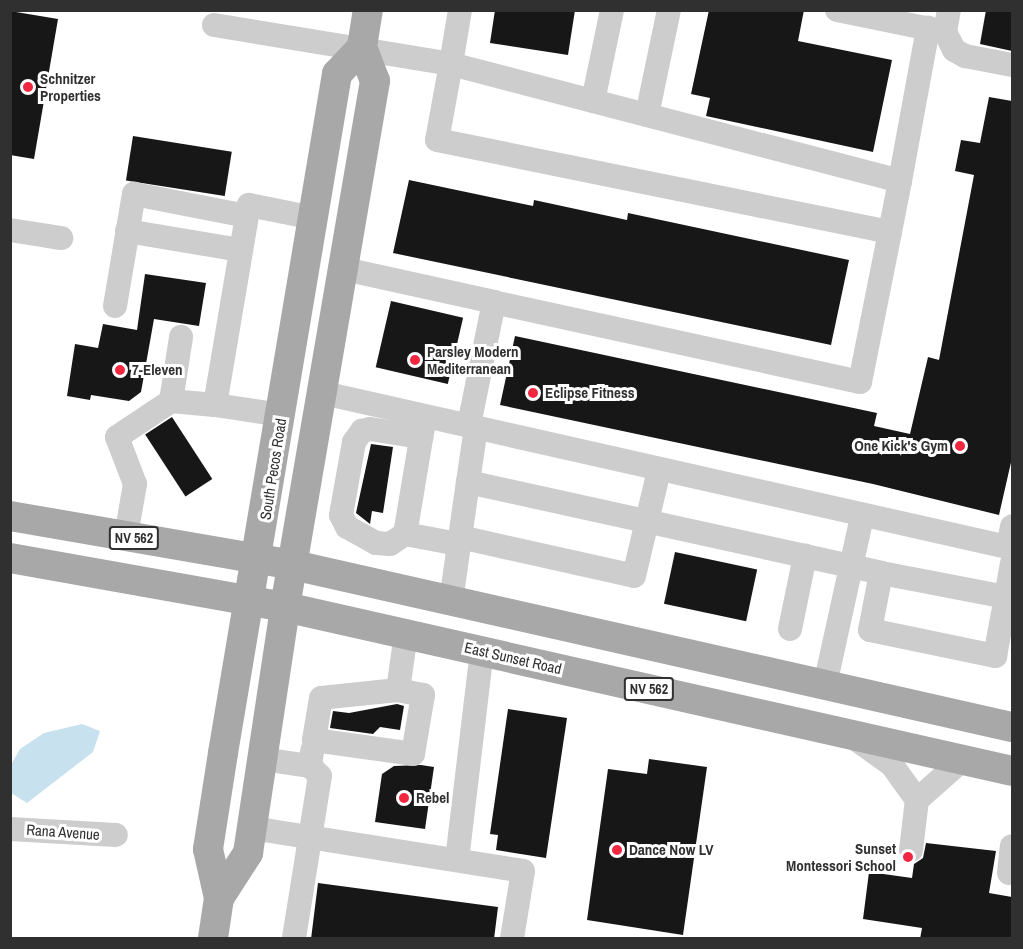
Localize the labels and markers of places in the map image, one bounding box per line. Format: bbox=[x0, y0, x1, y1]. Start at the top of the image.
place label: Schnitzer Properties bbox=[40, 69, 101, 104]
marker: Schnitzer Properties bbox=[21, 80, 35, 94]
place label: Parsley Modern Mediterranean bbox=[427, 342, 519, 377]
marker: Parsley Modern Mediterranean bbox=[408, 353, 422, 367]
place label: 7-Eleven bbox=[132, 361, 183, 379]
marker: 7-Eleven bbox=[113, 363, 127, 377]
place label: Eclipse Fitness bbox=[545, 384, 635, 402]
marker: Eclipse Fitness bbox=[526, 386, 540, 400]
place label: One Kick's Gym bbox=[854, 437, 948, 455]
marker: One Kick's Gym bbox=[953, 439, 967, 453]
place label: Rebel bbox=[416, 789, 449, 807]
marker: Rebel bbox=[397, 791, 411, 805]
place label: Sunset Montessori School bbox=[786, 839, 896, 874]
place label: Dance Now LV bbox=[629, 841, 714, 859]
marker: Dance Now LV bbox=[610, 843, 624, 857]
marker: Sunset Montessori School bbox=[901, 850, 915, 864]

